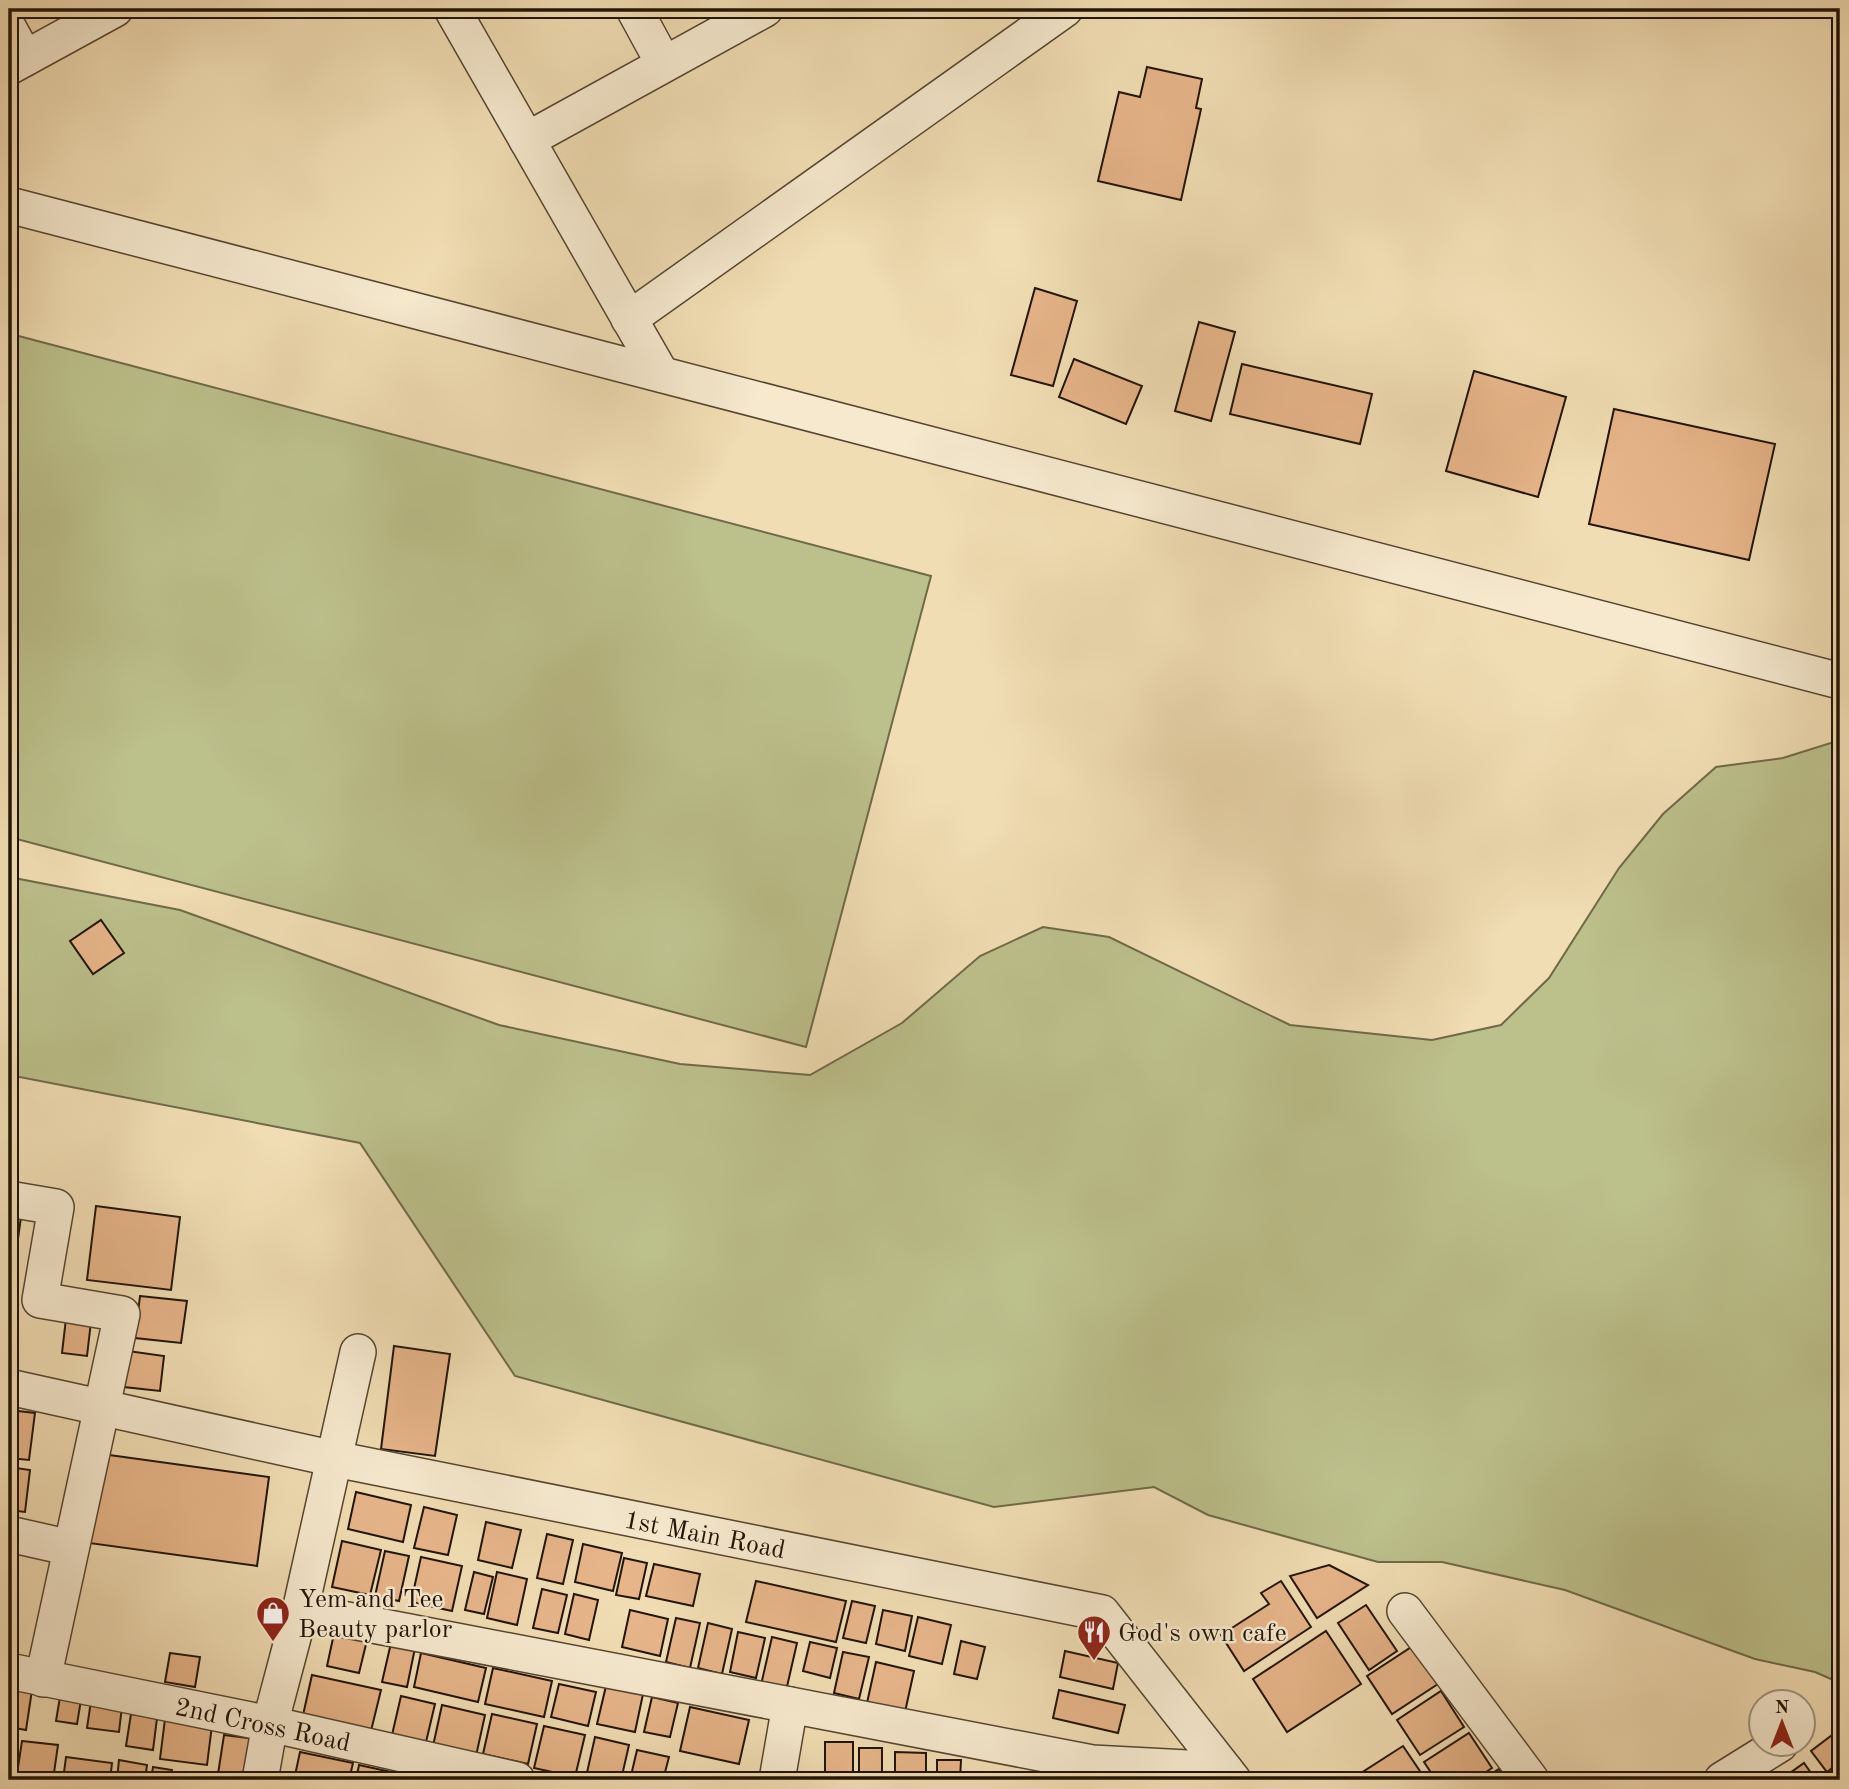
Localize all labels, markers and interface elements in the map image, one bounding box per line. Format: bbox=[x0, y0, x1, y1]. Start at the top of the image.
street label: 1st Main Road bbox=[622, 1508, 787, 1564]
place label: Yem and Tee Beauty parlor bbox=[298, 1587, 453, 1643]
shop icon: Yem and Tee Beauty parlor bbox=[254, 1594, 292, 1643]
restaurant icon: God's own cafe bbox=[1075, 1613, 1113, 1662]
place label: God's own cafe bbox=[1118, 1621, 1287, 1647]
north arrow bbox=[1748, 1688, 1818, 1758]
street label: 2nd Cross Road bbox=[172, 1695, 353, 1757]
text: N bbox=[1775, 1699, 1790, 1718]

